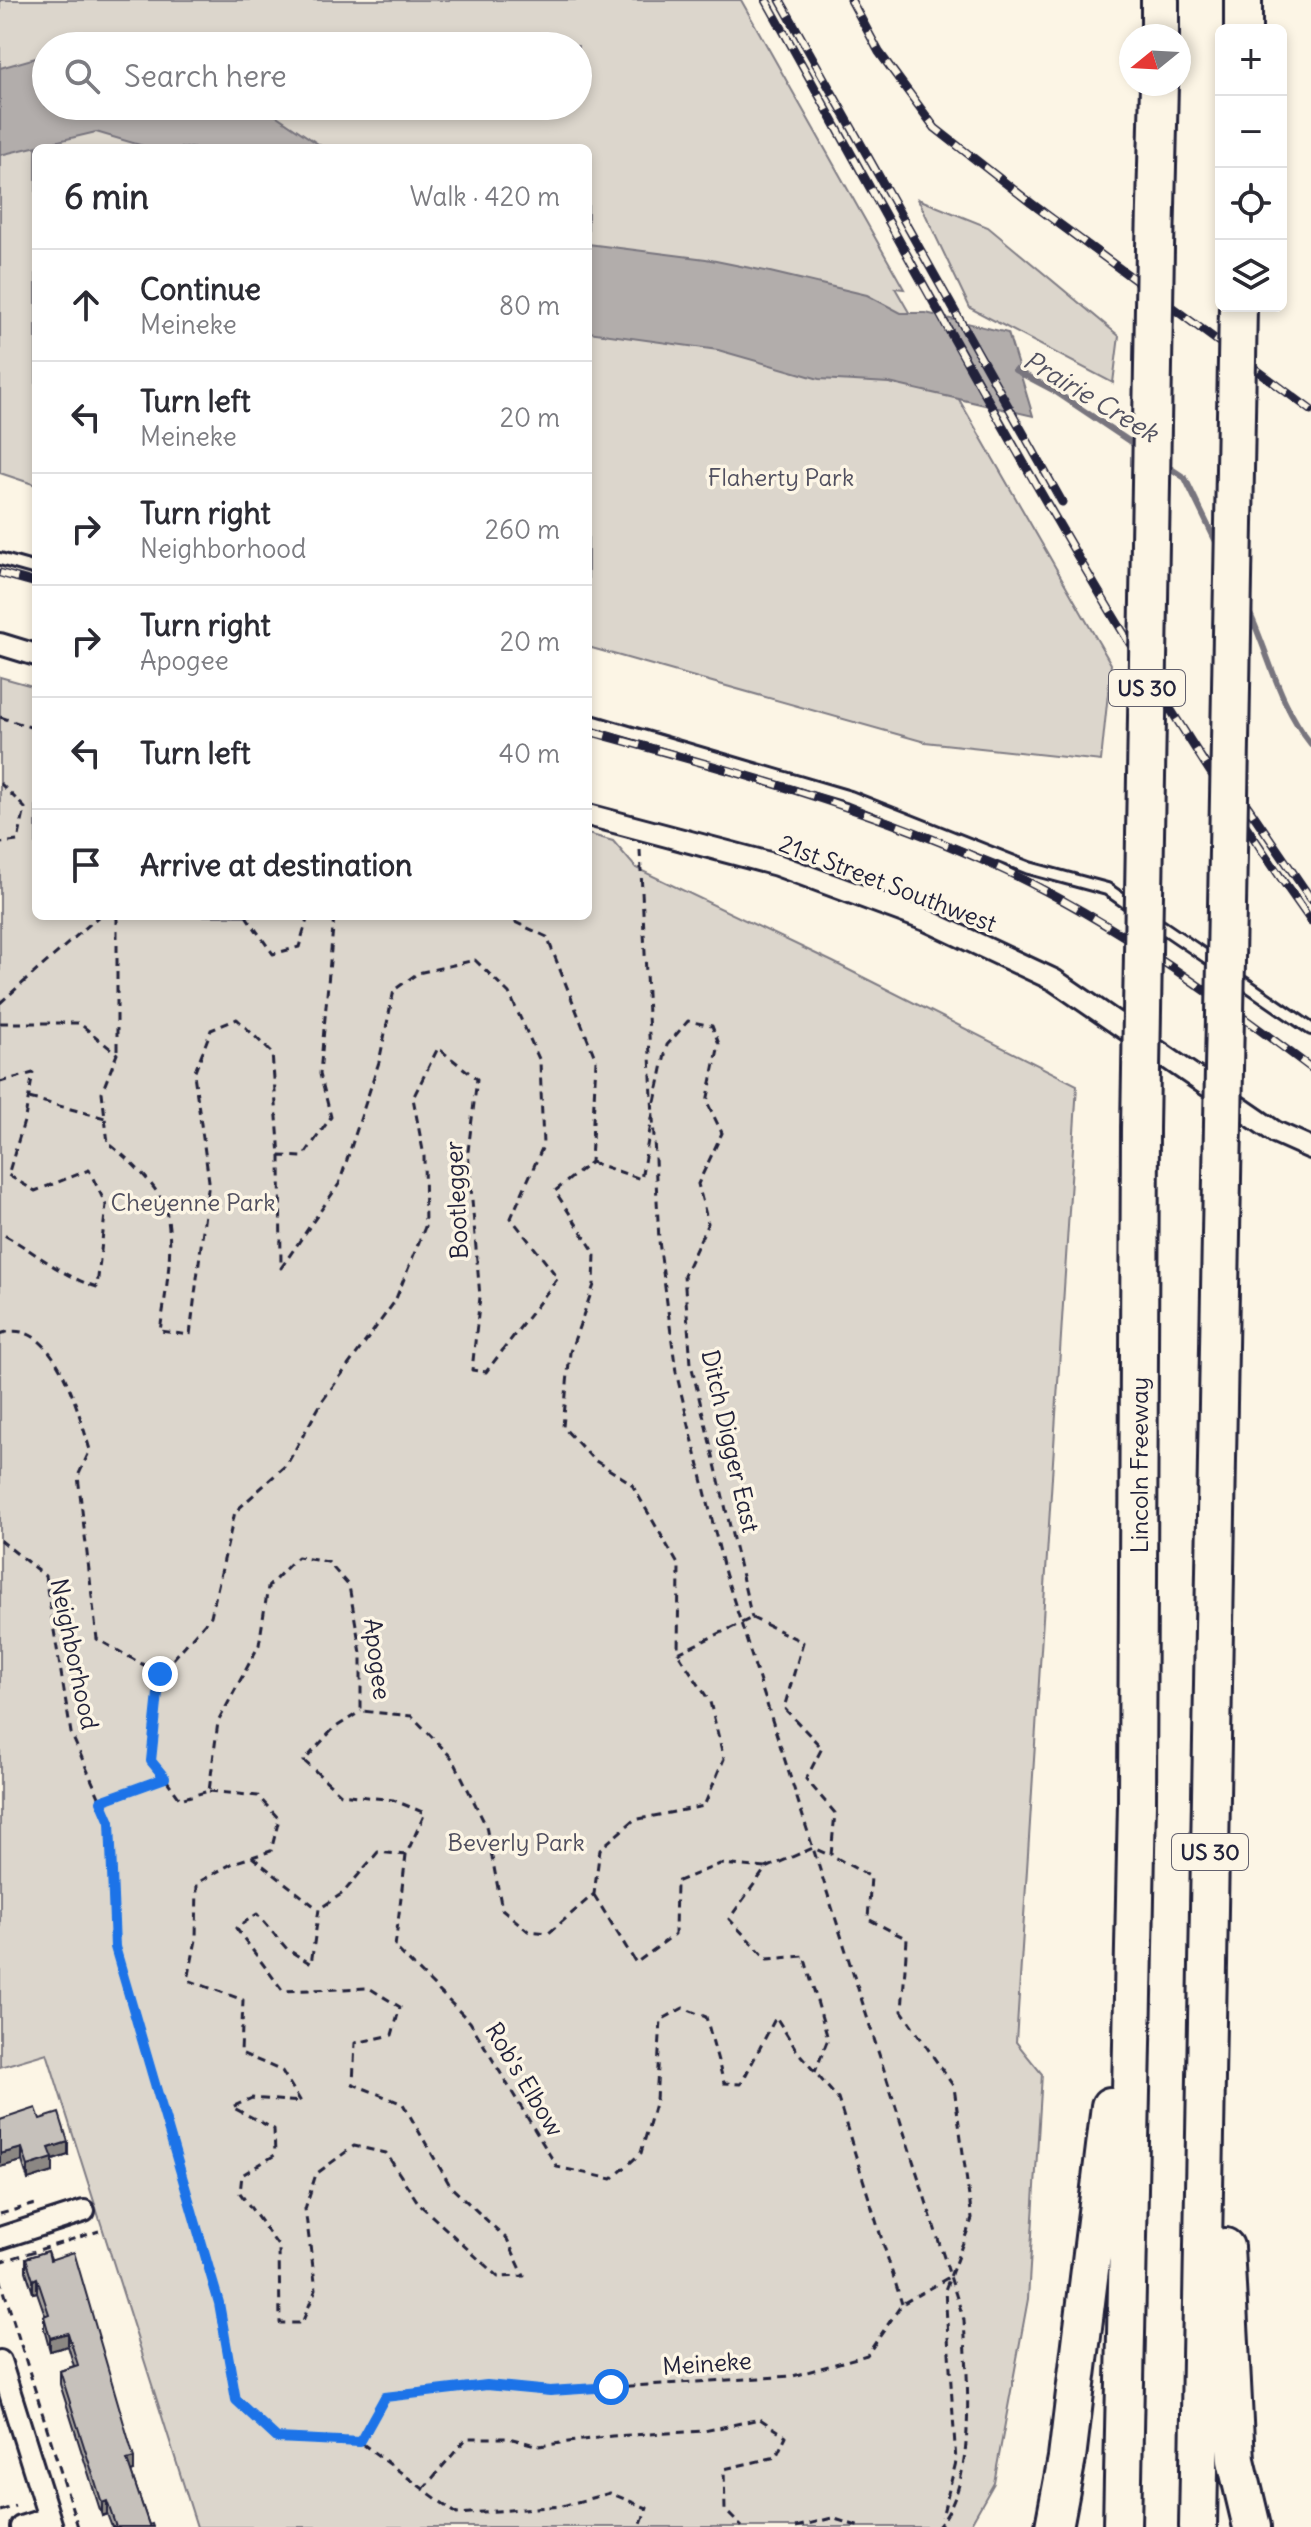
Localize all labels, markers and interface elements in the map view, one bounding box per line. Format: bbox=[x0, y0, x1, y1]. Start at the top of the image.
north arrow bbox=[1119, 24, 1191, 96]
map controls bbox=[1215, 24, 1287, 312]
button: + bbox=[1215, 24, 1287, 96]
search box bbox=[32, 32, 592, 120]
icon: search bbox=[60, 54, 104, 98]
text: Search here bbox=[124, 57, 287, 95]
button: − bbox=[1215, 96, 1287, 168]
button: locate bbox=[1215, 168, 1287, 240]
text: 6 min bbox=[64, 175, 149, 218]
text: Walk · 420 m bbox=[410, 180, 560, 213]
button: layers bbox=[1215, 240, 1287, 312]
text: Continue bbox=[140, 270, 261, 308]
icon: ahead bbox=[64, 283, 108, 327]
text: 80 m bbox=[499, 289, 560, 322]
text: Meineke bbox=[140, 308, 237, 341]
water label: Prairie Creek bbox=[1018, 343, 1166, 450]
text: Turn left bbox=[140, 382, 251, 420]
icon: left bbox=[64, 395, 108, 439]
text: 20 m bbox=[500, 401, 560, 434]
text: Meineke bbox=[140, 420, 237, 453]
park label: Flaherty Park bbox=[708, 462, 854, 492]
text: Turn right bbox=[140, 494, 271, 532]
icon: right bbox=[64, 507, 108, 551]
text: 260 m bbox=[485, 513, 560, 546]
text: Neighborhood bbox=[140, 532, 306, 565]
text: Turn right bbox=[140, 606, 271, 644]
icon: right bbox=[64, 619, 108, 663]
text: 20 m bbox=[500, 625, 560, 658]
text: Apogee bbox=[140, 644, 229, 677]
road number: US 30 bbox=[1109, 670, 1185, 706]
icon: left bbox=[64, 731, 108, 775]
text: Turn left bbox=[140, 734, 251, 772]
text: 40 m bbox=[499, 737, 560, 770]
street label: 21st Street Southwest bbox=[775, 828, 1001, 938]
icon: arrive bbox=[64, 843, 108, 887]
text: Arrive at destination bbox=[140, 846, 412, 884]
street label: Bootlegger bbox=[438, 1140, 474, 1260]
park label: Cheyenne Park bbox=[110, 1187, 276, 1217]
street label: Ditch Digger East bbox=[695, 1347, 767, 1535]
street label: Lincoln Freeway bbox=[1124, 1377, 1154, 1553]
street label: Neighborhood bbox=[44, 1576, 106, 1732]
street label: Apogee bbox=[358, 1617, 398, 1701]
route end bbox=[142, 1656, 178, 1692]
park label: Beverly Park bbox=[447, 1827, 585, 1857]
road number: US 30 bbox=[1172, 1834, 1248, 1870]
street label: Rob's Elbow bbox=[479, 2017, 571, 2141]
street label: Meineke bbox=[661, 2345, 753, 2381]
route start bbox=[593, 2369, 629, 2405]

